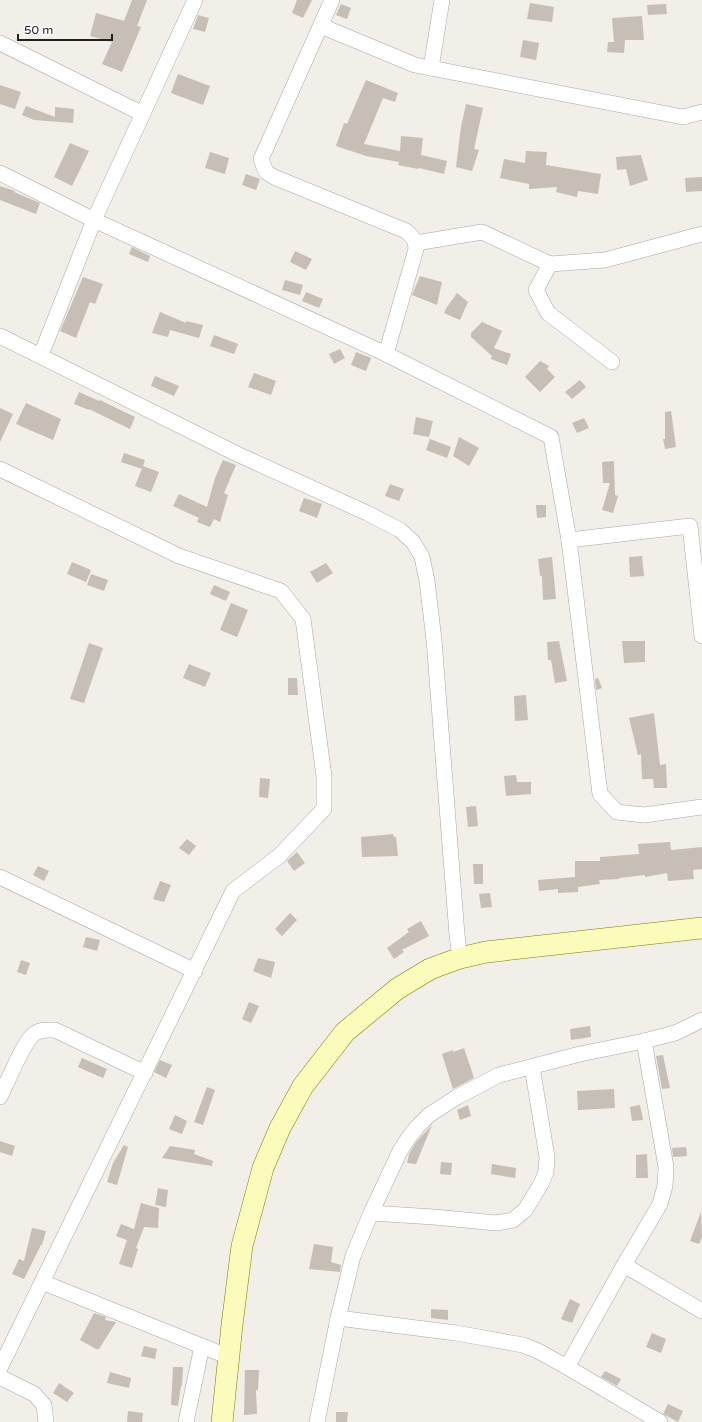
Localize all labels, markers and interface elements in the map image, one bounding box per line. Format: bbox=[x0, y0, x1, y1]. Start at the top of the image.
scale bar bbox=[18, 16, 112, 42]
text: 50 m bbox=[24, 23, 53, 37]

